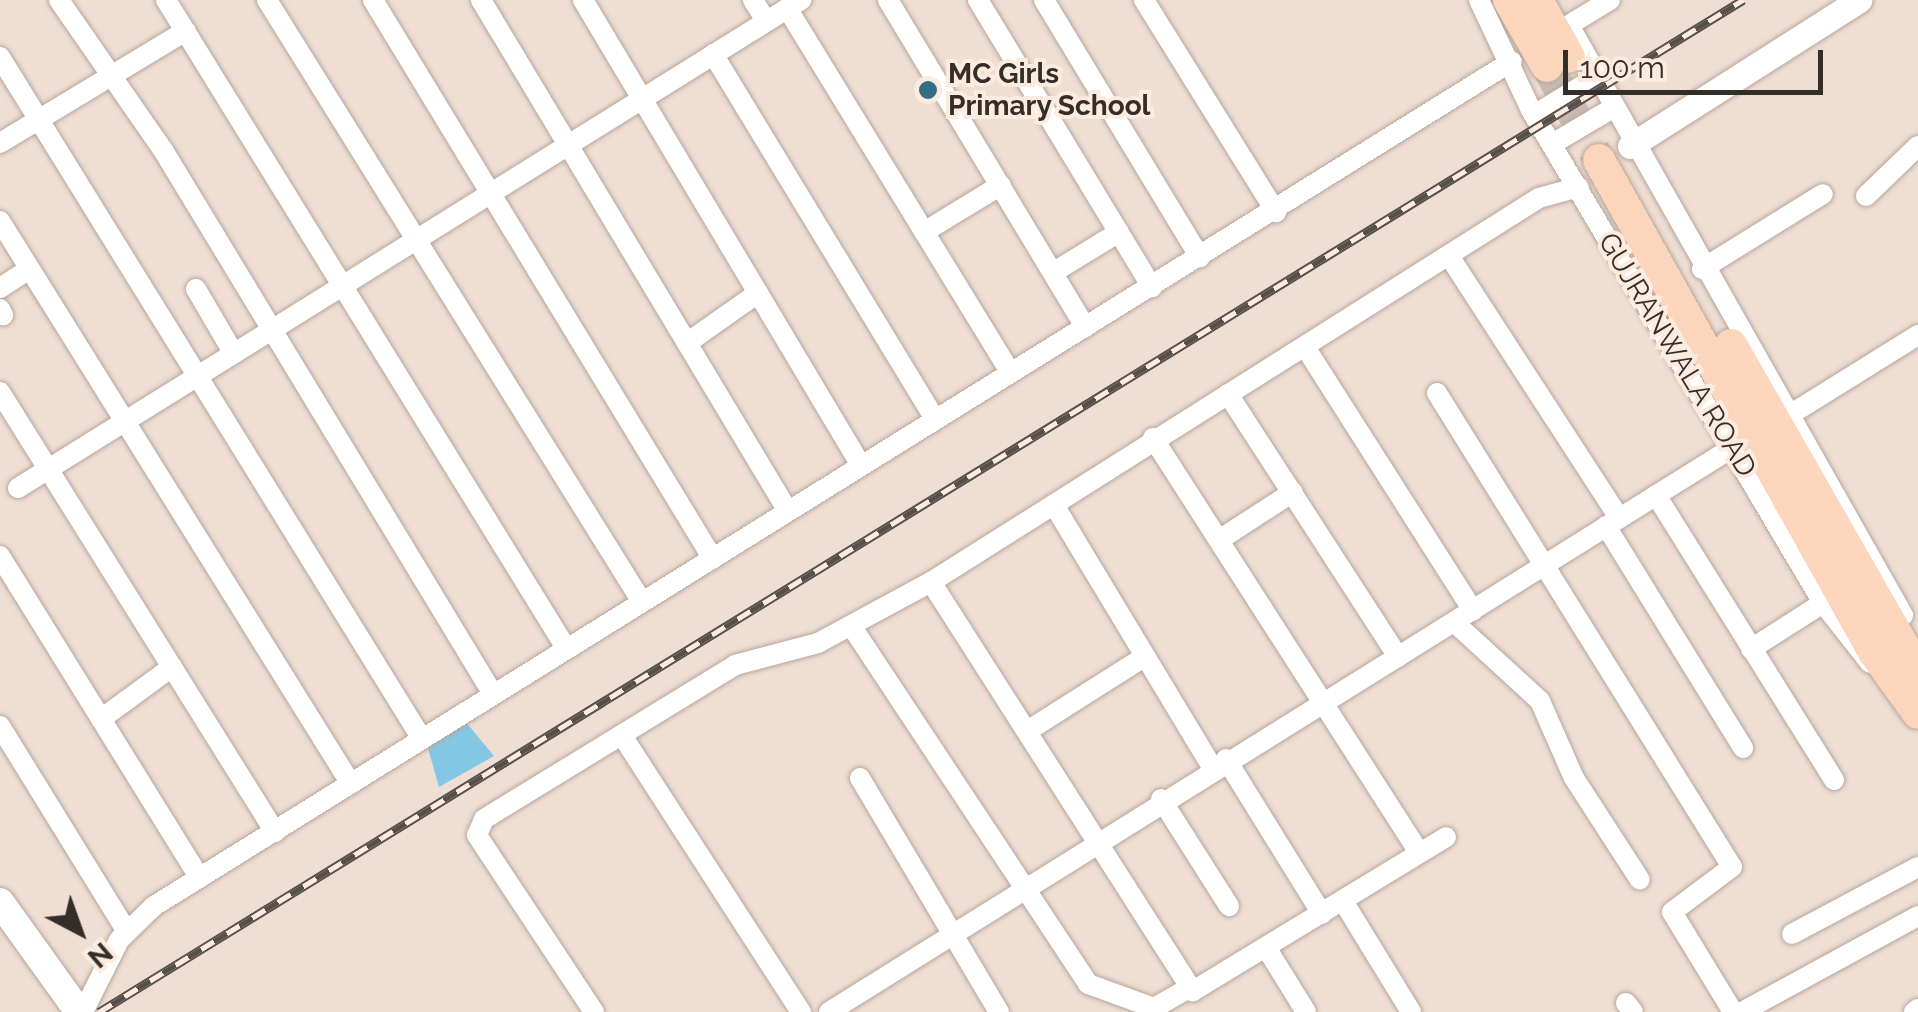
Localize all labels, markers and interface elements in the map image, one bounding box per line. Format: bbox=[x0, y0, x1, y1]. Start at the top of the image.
scale bar bbox=[1568, 30, 1828, 92]
text: 100 m bbox=[1580, 50, 1665, 85]
place label: MC Girls Primary School bbox=[948, 57, 1151, 123]
marker: MC Girls Primary School bbox=[917, 79, 939, 101]
street label: GUJRANWALA ROAD bbox=[1591, 227, 1763, 483]
north arrow bbox=[30, 882, 130, 982]
text: N bbox=[81, 936, 119, 974]

